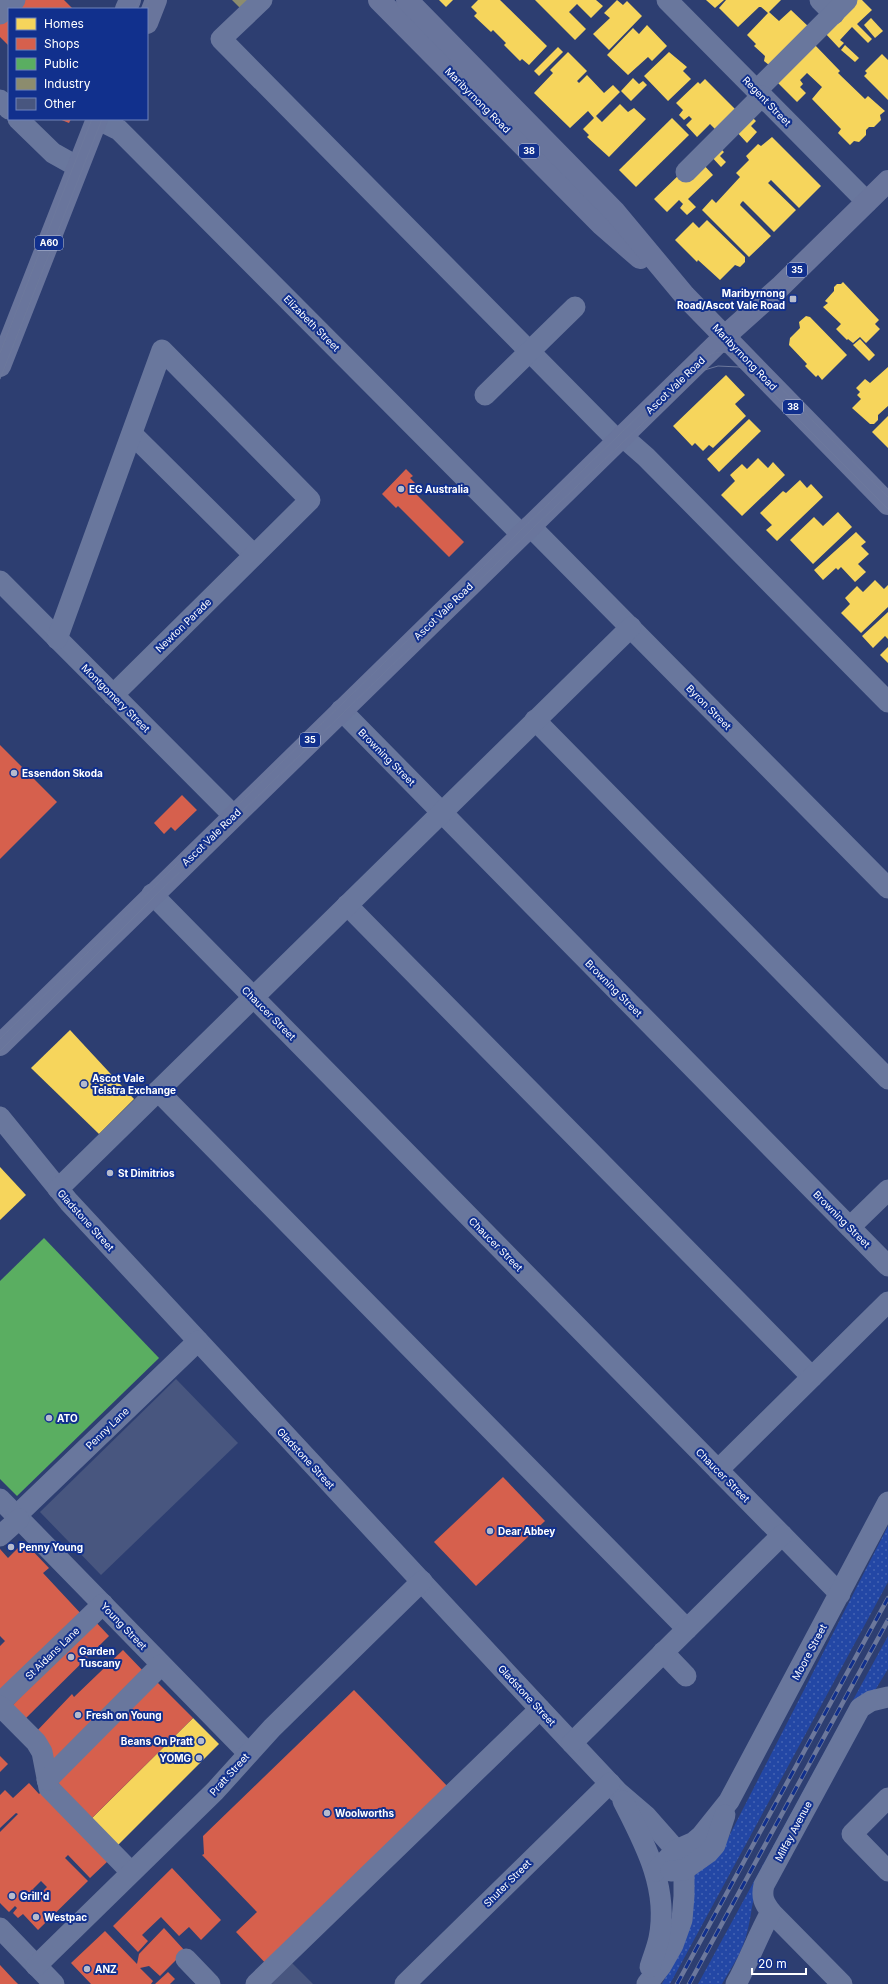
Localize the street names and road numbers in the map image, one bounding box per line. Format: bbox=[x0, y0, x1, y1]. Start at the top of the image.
street label: Maribyrnong Road bbox=[443, 65, 513, 135]
street label: Regent Street bbox=[740, 74, 794, 129]
road number: 38 bbox=[519, 144, 539, 158]
road number: A60 bbox=[35, 236, 63, 250]
road number: 35 bbox=[787, 263, 807, 277]
street label: Elizabeth Street bbox=[282, 293, 343, 354]
street label: Maribyrnong Road bbox=[710, 321, 780, 393]
street label: Ascot Vale Road bbox=[643, 354, 707, 416]
road number: 38 bbox=[783, 400, 803, 414]
street label: Ascot Vale Road bbox=[411, 580, 475, 642]
street label: Newton Parade bbox=[153, 595, 213, 655]
street label: Montgomery Street bbox=[79, 661, 153, 735]
street label: Byron Street bbox=[684, 682, 735, 733]
street label: Browning Street bbox=[356, 726, 418, 788]
road number: 35 bbox=[300, 733, 320, 747]
street label: Ascot Vale Road bbox=[179, 806, 243, 868]
street label: Browning Street bbox=[583, 957, 645, 1019]
street label: Chaucer Street bbox=[240, 984, 299, 1043]
street label: Gladstone Street bbox=[55, 1187, 117, 1254]
street label: Browning Street bbox=[811, 1188, 873, 1250]
street label: Chaucer Street bbox=[467, 1215, 526, 1274]
street label: Penny Lane bbox=[83, 1404, 131, 1452]
street label: Gladstone Street bbox=[275, 1425, 338, 1491]
street label: Chaucer Street bbox=[694, 1446, 753, 1505]
street label: Young Street bbox=[98, 1600, 150, 1653]
street label: Moore Street bbox=[789, 1621, 829, 1682]
street label: St Aidans Lane bbox=[22, 1624, 82, 1682]
street label: Gladstone Street bbox=[496, 1662, 559, 1728]
street label: Pratt Street bbox=[207, 1750, 252, 1798]
street label: Milfay Avenue bbox=[772, 1799, 814, 1863]
street label: Shuter Street bbox=[481, 1856, 534, 1909]

